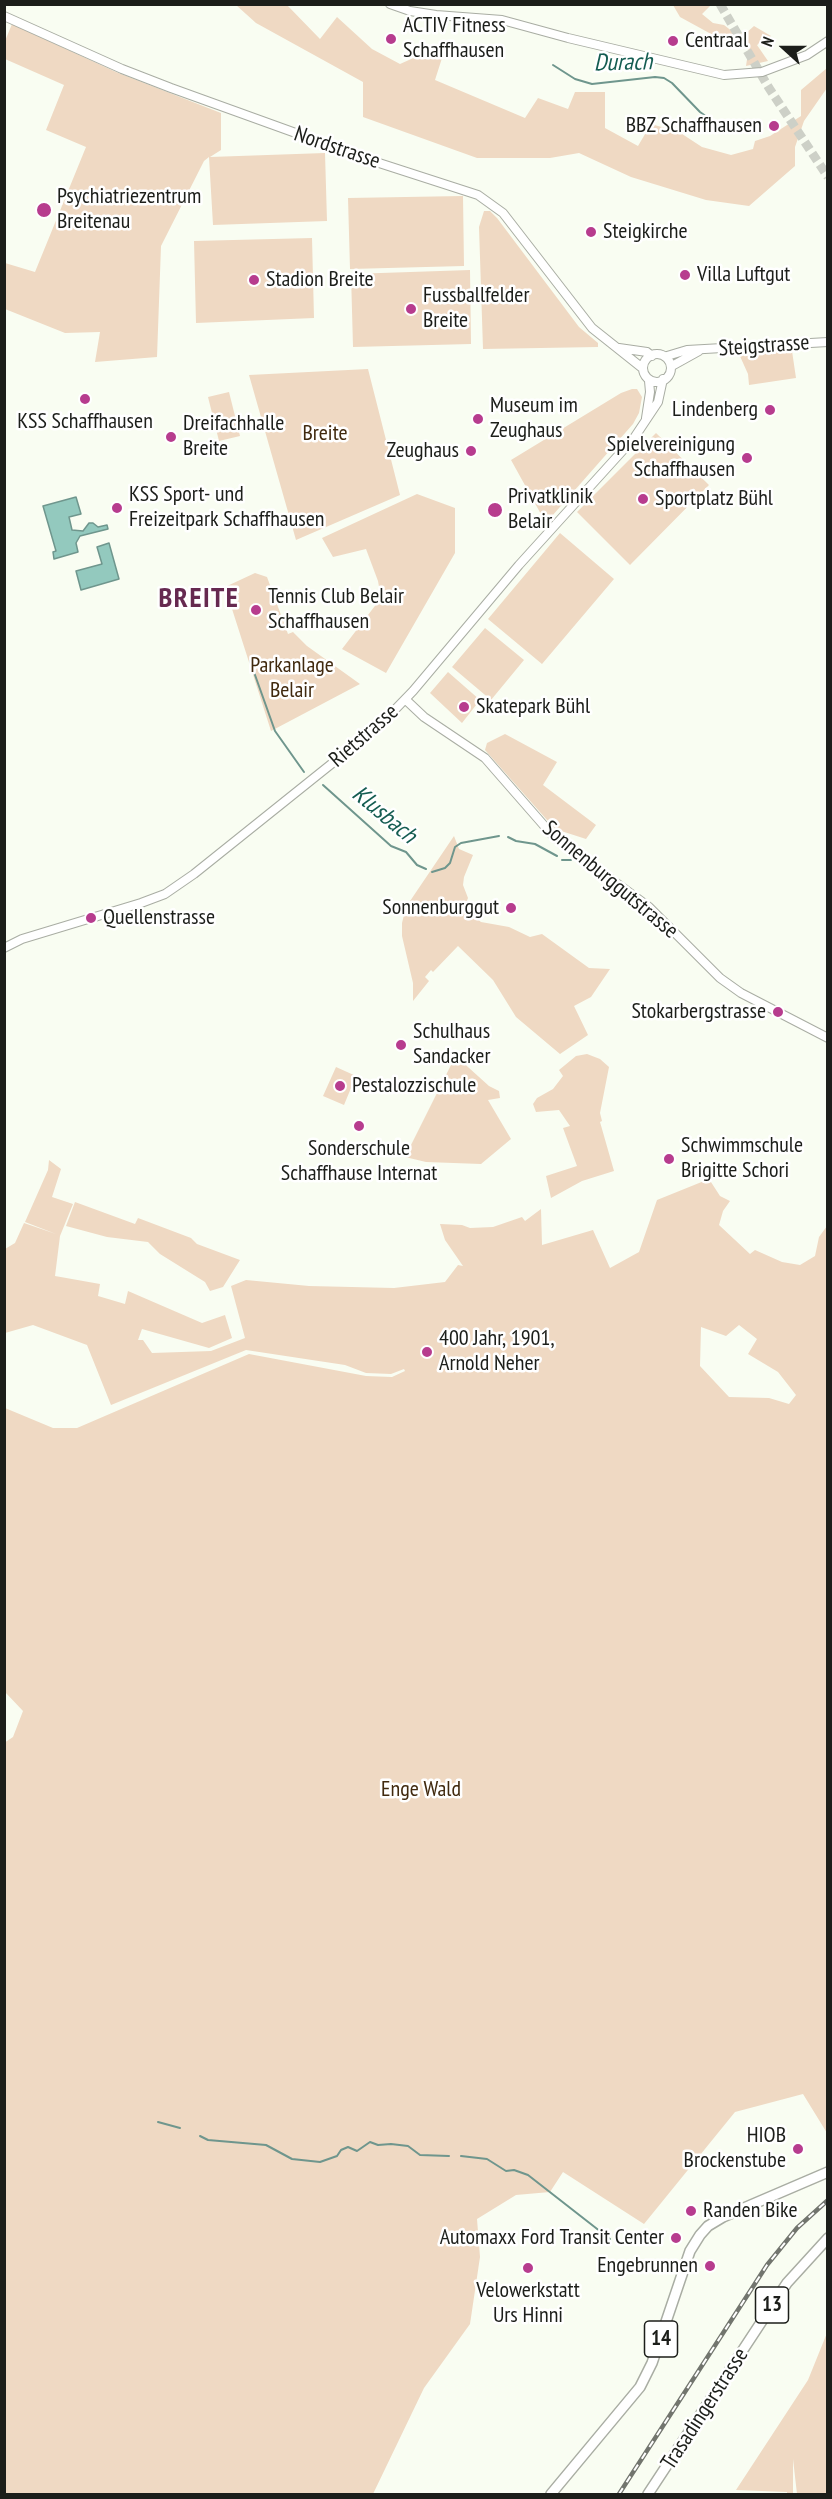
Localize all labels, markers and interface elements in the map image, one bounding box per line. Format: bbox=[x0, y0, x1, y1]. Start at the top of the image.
place label: ACTIV Fitness Schaffhausen bbox=[403, 13, 506, 64]
north arrow bbox=[754, 18, 814, 78]
place label: Centraal bbox=[685, 28, 748, 54]
marker: ACTIV Fitness Schaffhausen bbox=[384, 32, 398, 46]
marker: Centraal bbox=[666, 34, 680, 48]
text: N bbox=[756, 34, 778, 49]
water label: Durach bbox=[594, 48, 652, 78]
place label: BBZ Schaffhausen bbox=[626, 113, 762, 139]
marker: BBZ Schaffhausen bbox=[767, 119, 781, 133]
street label: Nordstrasse bbox=[291, 121, 383, 175]
place label: Psychiatriezentrum Breitenau bbox=[57, 184, 201, 236]
marker: Psychiatriezentrum Breitenau bbox=[35, 201, 53, 219]
place label: Steigkirche bbox=[603, 219, 688, 245]
marker: Steigkirche bbox=[584, 225, 598, 239]
place label: Villa Luftgut bbox=[697, 262, 790, 288]
place label: Stadion Breite bbox=[266, 267, 374, 293]
marker: Villa Luftgut bbox=[678, 268, 692, 282]
marker: Stadion Breite bbox=[247, 273, 261, 287]
place label: Fussballfelder Breite bbox=[423, 283, 529, 334]
marker: Fussballfelder Breite bbox=[404, 302, 418, 316]
street label: Steigstrasse bbox=[718, 330, 810, 362]
marker: KSS Schaffhausen bbox=[78, 392, 92, 406]
place label: Museum im Zeughaus bbox=[490, 393, 578, 445]
place label: Lindenberg bbox=[672, 397, 758, 423]
marker: Lindenberg bbox=[763, 403, 777, 417]
place label: KSS Schaffhausen bbox=[17, 409, 153, 435]
place label: Dreifachhalle Breite bbox=[183, 411, 284, 463]
marker: Museum im Zeughaus bbox=[471, 412, 485, 426]
park label: Breite bbox=[302, 421, 348, 447]
marker: Dreifachhalle Breite bbox=[164, 430, 178, 444]
place label: Spielvereinigung Schaffhausen bbox=[607, 432, 735, 484]
place label: Zeughaus bbox=[387, 438, 459, 464]
marker: Zeughaus bbox=[464, 444, 478, 458]
marker: Spielvereinigung Schaffhausen bbox=[740, 451, 754, 465]
place label: KSS Sport- und Freizeitpark Schaffhausen bbox=[129, 482, 324, 534]
place label: Privatklinik Belair bbox=[508, 484, 593, 536]
place label: Sportplatz Bühl bbox=[655, 486, 773, 512]
marker: Sportplatz Bühl bbox=[636, 492, 650, 506]
marker: KSS Sport- und Freizeitpark Schaffhausen bbox=[110, 501, 124, 515]
marker: Privatklinik Belair bbox=[486, 501, 504, 519]
district label: BREITE bbox=[159, 582, 239, 616]
place label: Tennis Club Belair Schaffhausen bbox=[268, 584, 404, 636]
marker: Tennis Club Belair Schaffhausen bbox=[249, 603, 263, 617]
park label: Parkanlage Belair bbox=[250, 653, 334, 704]
place label: Skatepark Bühl bbox=[476, 694, 590, 720]
street label: Rietstrasse bbox=[324, 699, 404, 773]
marker: Skatepark Bühl bbox=[457, 700, 471, 714]
water label: Klusbach bbox=[346, 780, 422, 850]
street label: Sonnenburggutstrasse bbox=[537, 816, 683, 944]
place label: Sonnenburggut bbox=[382, 895, 499, 921]
marker: Sonnenburggut bbox=[504, 901, 518, 915]
place label: Quellenstrasse bbox=[103, 905, 215, 931]
marker: Quellenstrasse bbox=[84, 911, 98, 925]
place label: Stokarbergstrasse bbox=[631, 999, 766, 1025]
marker: Stokarbergstrasse bbox=[771, 1005, 785, 1019]
place label: Schulhaus Sandacker bbox=[413, 1019, 490, 1070]
marker: Schulhaus Sandacker bbox=[394, 1038, 408, 1052]
place label: Pestalozzischule bbox=[352, 1073, 476, 1099]
marker: Pestalozzischule bbox=[333, 1079, 347, 1093]
marker: Sonderschule Schaffhause Internat bbox=[352, 1119, 366, 1133]
place label: Schwimmschule Brigitte Schori bbox=[681, 1133, 803, 1184]
place label: Sonderschule Schaffhause Internat bbox=[281, 1136, 437, 1188]
marker: Schwimmschule Brigitte Schori bbox=[662, 1152, 676, 1166]
place label: 400 Jahr, 1901, Arnold Neher bbox=[439, 1326, 554, 1378]
marker: 400 Jahr, 1901, Arnold Neher bbox=[420, 1345, 434, 1359]
park label: Enge Wald bbox=[381, 1777, 461, 1803]
place label: HIOB Brockenstube bbox=[684, 2123, 786, 2174]
marker: HIOB Brockenstube bbox=[791, 2142, 805, 2156]
place label: Randen Bike bbox=[703, 2198, 797, 2224]
marker: Randen Bike bbox=[684, 2204, 698, 2218]
place label: Automaxx Ford Transit Center bbox=[440, 2225, 664, 2251]
marker: Automaxx Ford Transit Center bbox=[669, 2231, 683, 2245]
place label: Engebrunnen bbox=[597, 2253, 698, 2279]
marker: Engebrunnen bbox=[703, 2259, 717, 2273]
marker: Velowerkstatt Urs Hinni bbox=[521, 2261, 535, 2275]
place label: Velowerkstatt Urs Hinni bbox=[476, 2278, 580, 2330]
road number: 13 bbox=[756, 2287, 788, 2323]
road number: 14 bbox=[644, 2321, 678, 2357]
street label: Trasadingerstrasse bbox=[656, 2343, 754, 2475]

